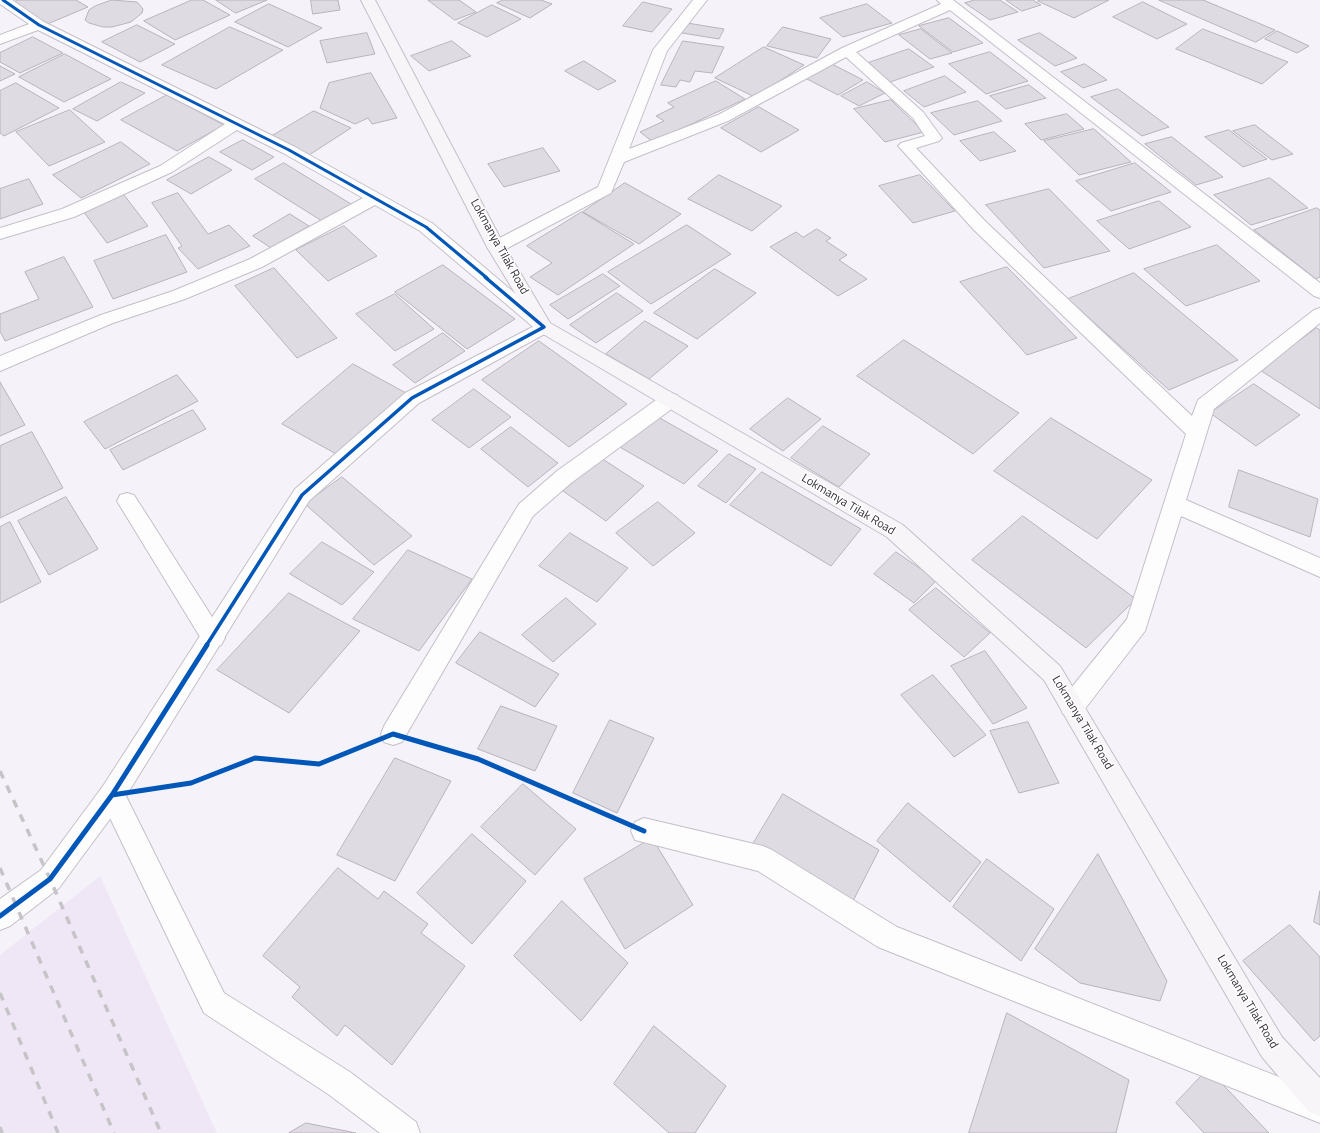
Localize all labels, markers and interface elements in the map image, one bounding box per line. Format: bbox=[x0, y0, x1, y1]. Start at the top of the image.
street label: Lokmanya Tilak Road bbox=[467, 197, 531, 297]
street label: Lokmanya Tilak Road bbox=[799, 471, 897, 539]
street label: Lokmanya Tilak Road bbox=[1048, 674, 1116, 772]
street label: Lokmanya Tilak Road bbox=[1213, 953, 1281, 1051]

